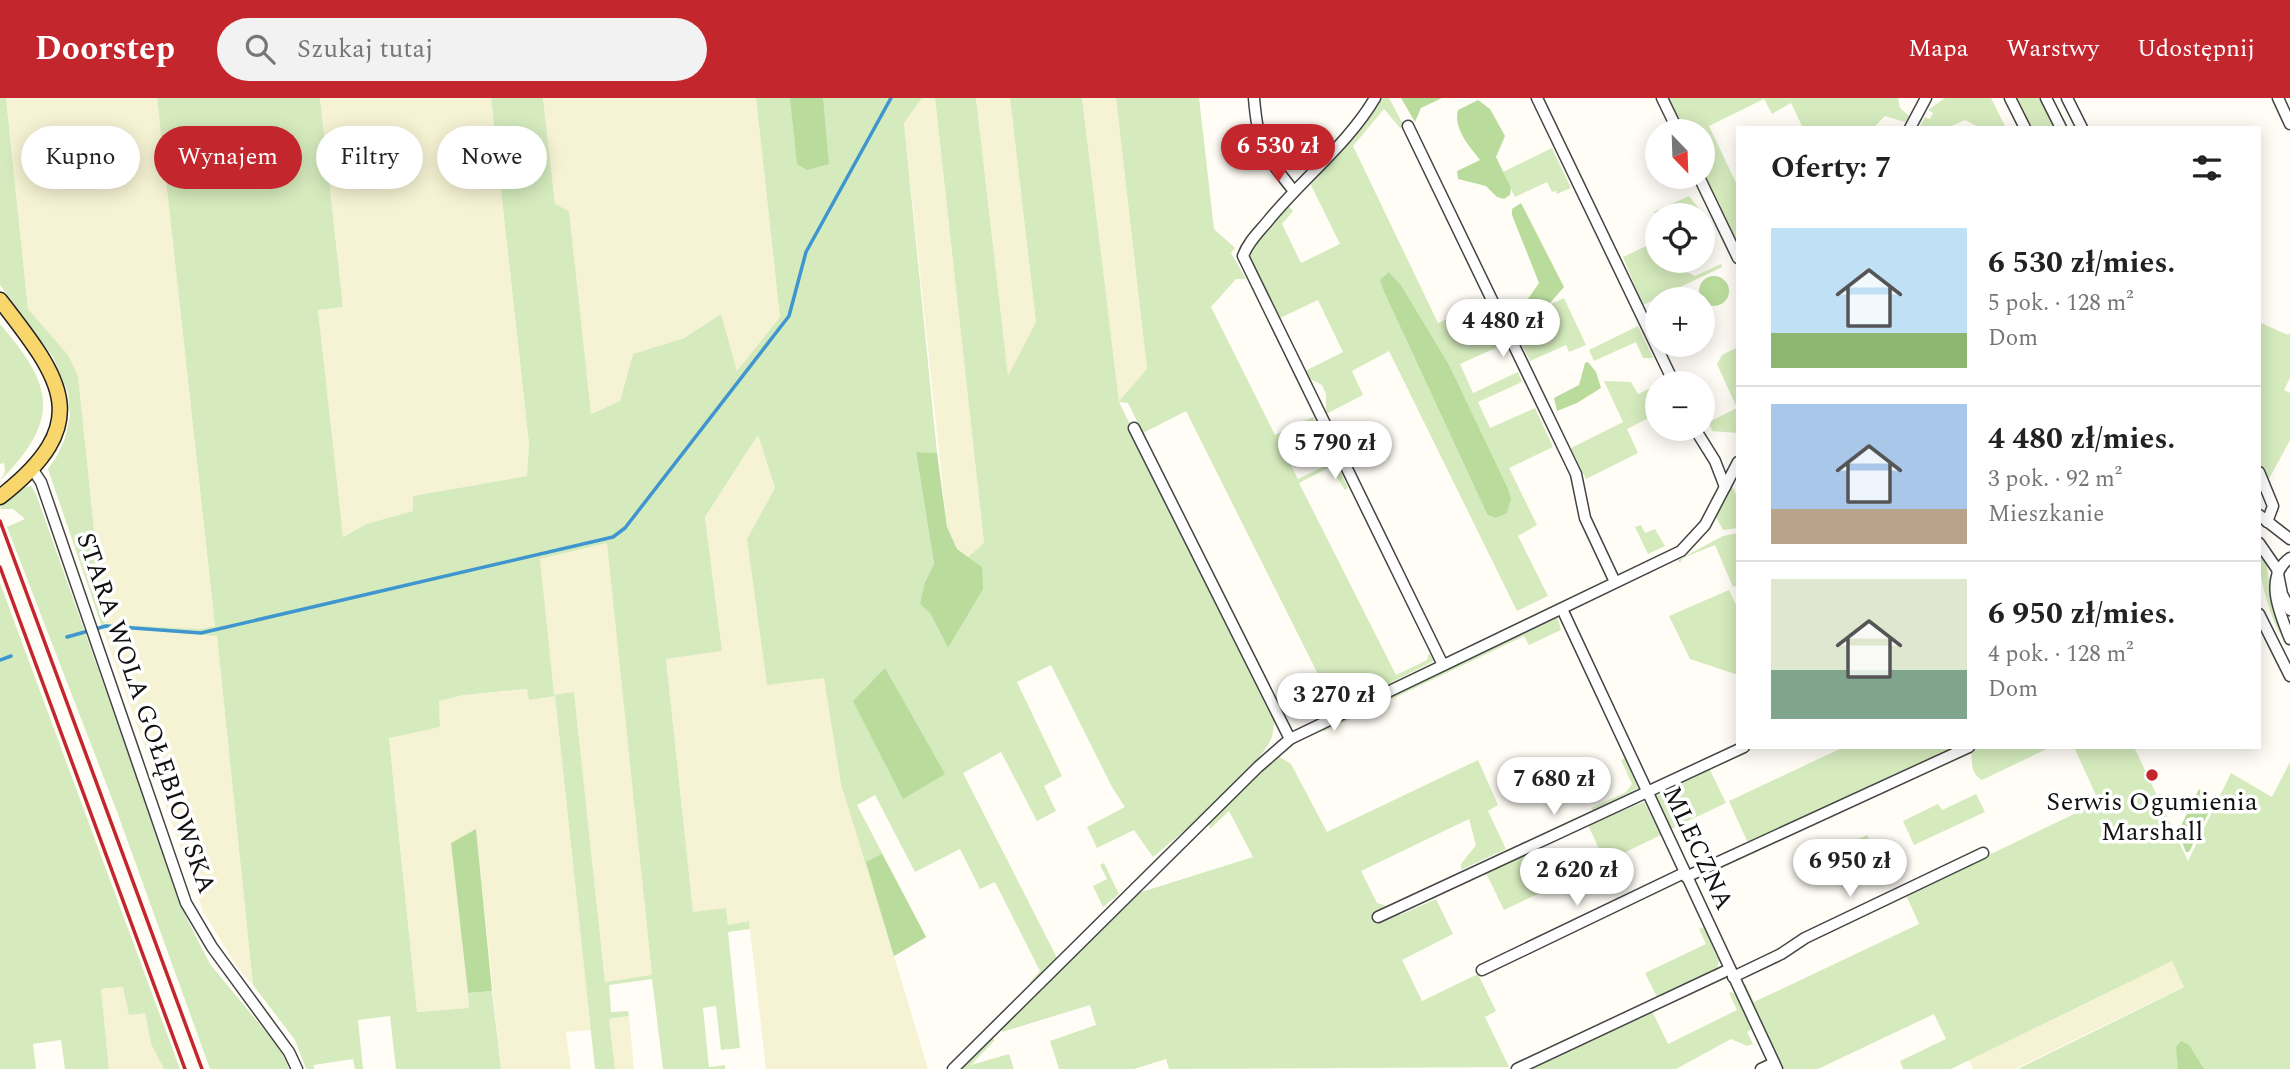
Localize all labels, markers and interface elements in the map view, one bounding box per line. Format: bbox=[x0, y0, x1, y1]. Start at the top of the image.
search box bbox=[217, 18, 707, 81]
text: Doorstep bbox=[35, 24, 175, 74]
text: Szukaj tutaj bbox=[297, 29, 433, 69]
icon: search bbox=[241, 30, 279, 68]
text: Mapa bbox=[1908, 31, 1968, 67]
text: Warstwy bbox=[2006, 31, 2099, 67]
text: Udostępnij bbox=[2137, 31, 2255, 67]
north arrow bbox=[1645, 119, 1715, 189]
map controls bbox=[1645, 119, 1715, 441]
pin: 6 530 zł bbox=[1206, 125, 1350, 184]
chip: Kupno bbox=[21, 126, 140, 189]
chip: Wynajem bbox=[154, 126, 302, 189]
chip: Filtry bbox=[316, 126, 423, 189]
chip: Nowe bbox=[437, 126, 547, 189]
text: 6 530 zł bbox=[1237, 129, 1319, 164]
text: Oferty: 7 bbox=[1771, 145, 1892, 191]
icon: filters bbox=[2188, 149, 2226, 187]
button: locate bbox=[1645, 203, 1715, 273]
text: 6 530 zł/mies. bbox=[1988, 240, 2175, 286]
icon: home bbox=[1827, 256, 1911, 340]
text: 5 pok. · 128 m² bbox=[1988, 286, 2134, 321]
button: + bbox=[1645, 287, 1715, 357]
pin: 4 480 zł bbox=[1431, 300, 1575, 359]
text: 4 480 zł bbox=[1462, 304, 1544, 339]
text: Dom bbox=[1988, 321, 2038, 356]
button: − bbox=[1645, 371, 1715, 441]
text: 4 480 zł/mies. bbox=[1988, 416, 2175, 462]
pin: 5 790 zł bbox=[1263, 422, 1407, 481]
text: 5 790 zł bbox=[1294, 426, 1376, 461]
icon: home bbox=[1827, 432, 1911, 516]
text: 3 pok. · 92 m² bbox=[1988, 462, 2122, 497]
text: Mieszkanie bbox=[1988, 497, 2104, 532]
street label: STARA WOLA GOŁĘBIOWSKA bbox=[65, 527, 227, 899]
text: 6 950 zł/mies. bbox=[1988, 591, 2175, 637]
icon: home bbox=[1827, 607, 1911, 691]
text: 4 pok. · 128 m² bbox=[1988, 637, 2134, 672]
text: Dom bbox=[1988, 672, 2038, 707]
pin: 3 270 zł bbox=[1262, 674, 1406, 733]
text: 3 270 zł bbox=[1293, 678, 1375, 713]
pin: 7 680 zł bbox=[1482, 758, 1626, 817]
text: 7 680 zł bbox=[1513, 762, 1595, 797]
marker: Serwis Ogumienia Marshall bbox=[2144, 767, 2160, 783]
street label: MLECZNA bbox=[1652, 779, 1744, 917]
place label: Serwis Ogumienia Marshall bbox=[2046, 782, 2258, 852]
pin: 6 950 zł bbox=[1778, 840, 1922, 899]
text: 6 950 zł bbox=[1809, 844, 1891, 879]
pin: 2 620 zł bbox=[1505, 848, 1649, 908]
text: 2 620 zł bbox=[1536, 853, 1618, 888]

